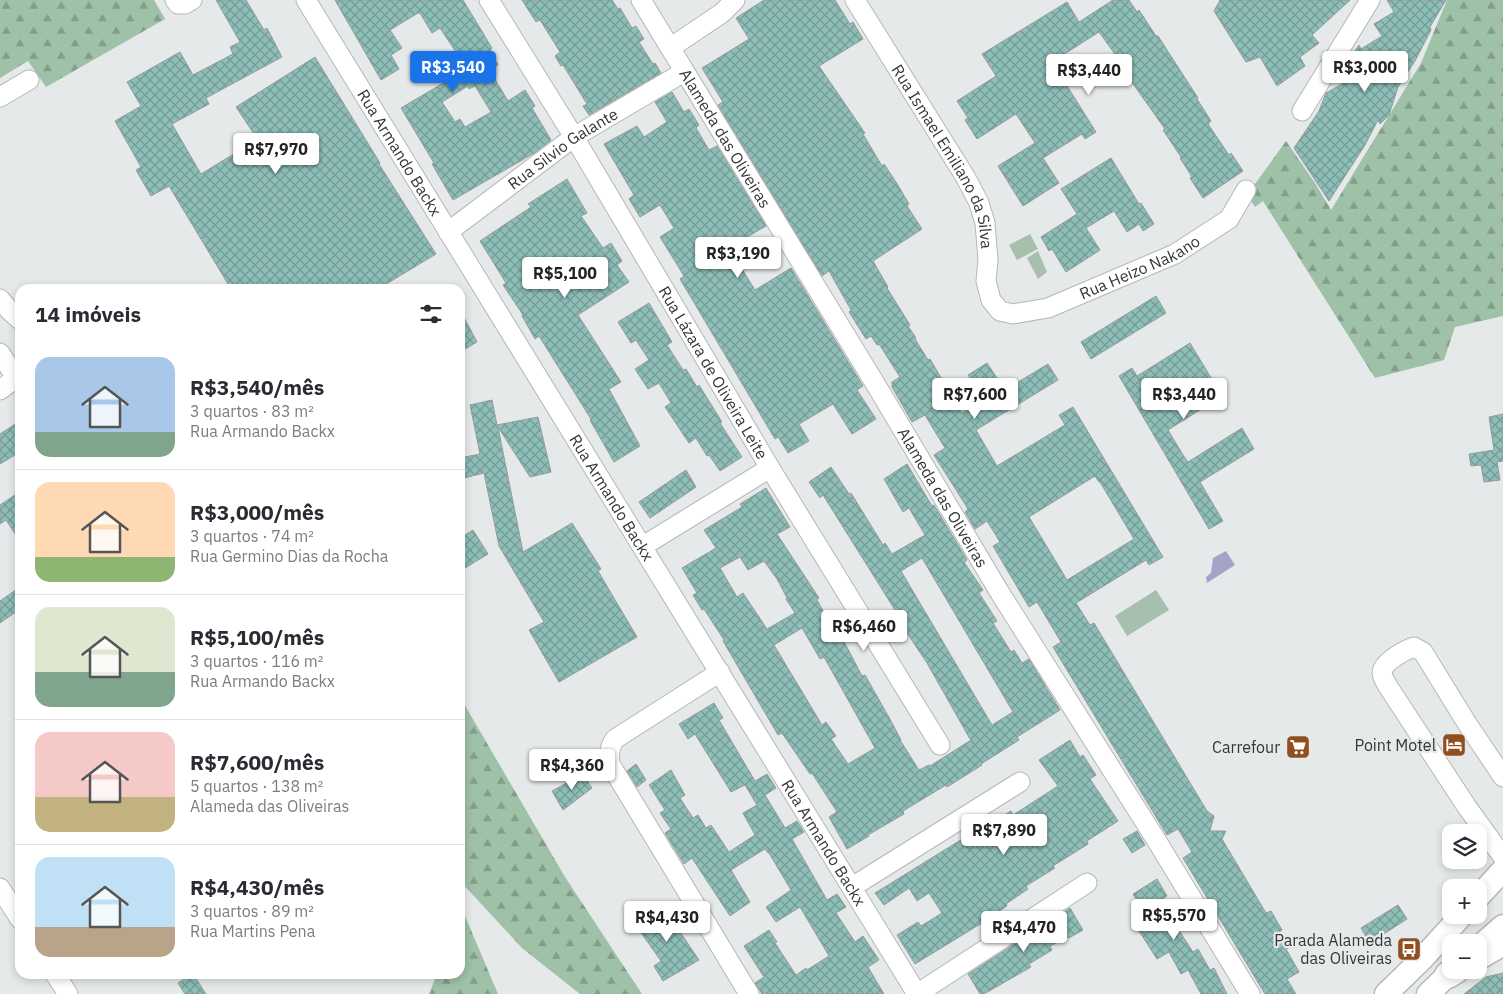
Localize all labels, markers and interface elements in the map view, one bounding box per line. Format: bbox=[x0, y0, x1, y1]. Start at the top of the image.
pin: R$3,540 bbox=[407, 51, 499, 93]
pin: R$3,000 bbox=[1319, 51, 1411, 93]
pin: R$3,440 bbox=[1043, 54, 1135, 96]
text: R$3,540 bbox=[421, 57, 485, 77]
text: R$3,000 bbox=[1333, 57, 1397, 77]
text: R$3,440 bbox=[1057, 60, 1121, 80]
street label: Rua Ismael Emiliano da Silva bbox=[888, 61, 997, 250]
street label: Alameda das Oliveiras bbox=[675, 65, 775, 212]
street label: Rua Armando Backx bbox=[353, 85, 446, 220]
street label: Rua Silvio Galante bbox=[504, 103, 622, 194]
pin: R$7,970 bbox=[230, 132, 322, 175]
text: R$7,970 bbox=[244, 139, 308, 159]
street label: Rua Heizo Nakano bbox=[1076, 231, 1204, 304]
pin: R$3,190 bbox=[692, 236, 784, 279]
text: R$3,190 bbox=[706, 243, 770, 263]
pin: R$5,100 bbox=[519, 256, 611, 299]
text: R$5,100 bbox=[533, 263, 597, 283]
street label: Rua Lázara de Oliveira Leite bbox=[655, 282, 773, 463]
text: 14 imóveis bbox=[35, 300, 141, 328]
icon: filters bbox=[417, 300, 445, 328]
text: R$3,540/mês bbox=[190, 373, 324, 401]
icon: home bbox=[75, 377, 135, 437]
pin: R$7,600 bbox=[929, 378, 1021, 420]
pin: R$3,440 bbox=[1138, 378, 1230, 420]
text: R$7,600 bbox=[943, 384, 1007, 404]
text: R$3,440 bbox=[1152, 384, 1216, 404]
text: 3 quartos · 83 m² bbox=[190, 401, 314, 421]
text: Rua Armando Backx bbox=[190, 421, 335, 441]
street label: Alameda das Oliveiras bbox=[894, 424, 992, 571]
street label: Rua Armando Backx bbox=[565, 430, 658, 565]
text: R$3,000/mês bbox=[190, 498, 324, 526]
icon: home bbox=[75, 502, 135, 562]
text: 3 quartos · 74 m² bbox=[190, 526, 314, 546]
text: Rua Germino Dias da Rocha bbox=[190, 546, 388, 566]
pin: R$6,460 bbox=[818, 610, 910, 652]
text: R$6,460 bbox=[832, 616, 896, 636]
text: R$5,100/mês bbox=[190, 623, 324, 651]
icon: home bbox=[75, 627, 135, 687]
text: 3 quartos · 116 m² bbox=[190, 651, 323, 671]
text: Rua Armando Backx bbox=[190, 671, 335, 691]
hotel icon: Point Motel bbox=[1441, 732, 1467, 758]
supermarket icon: Carrefour bbox=[1285, 734, 1311, 760]
place label: Point Motel bbox=[1355, 735, 1436, 755]
place label: Carrefour bbox=[1212, 737, 1280, 757]
text: R$7,600/mês bbox=[190, 748, 324, 776]
pin: R$4,360 bbox=[526, 748, 618, 791]
icon: home bbox=[75, 752, 135, 812]
text: R$4,360 bbox=[540, 755, 604, 775]
text: 5 quartos · 138 m² bbox=[190, 776, 323, 796]
street label: Rua Armando Backx bbox=[777, 776, 870, 910]
text: Alameda das Oliveiras bbox=[190, 796, 349, 816]
pin: R$7,890 bbox=[958, 814, 1050, 856]
text: R$7,890 bbox=[972, 820, 1036, 840]
map controls bbox=[1442, 824, 1487, 979]
button: layers bbox=[1442, 824, 1487, 869]
text: R$4,430/mês bbox=[190, 873, 324, 901]
icon: home bbox=[75, 877, 135, 937]
button: + bbox=[1442, 879, 1487, 924]
pin: R$5,570 bbox=[1128, 898, 1220, 941]
pin: R$4,430 bbox=[621, 900, 713, 943]
text: 3 quartos · 89 m² bbox=[190, 901, 314, 921]
text: R$5,570 bbox=[1142, 905, 1206, 925]
text: R$4,430 bbox=[635, 907, 699, 927]
pin: R$4,470 bbox=[978, 910, 1070, 953]
text: R$4,470 bbox=[992, 917, 1056, 937]
text: Rua Martins Pena bbox=[190, 921, 315, 941]
place label: Parada Alameda das Oliveiras bbox=[1274, 930, 1392, 968]
button: − bbox=[1442, 934, 1487, 979]
bus stop icon: Parada Alameda das Oliveiras bbox=[1396, 936, 1422, 962]

